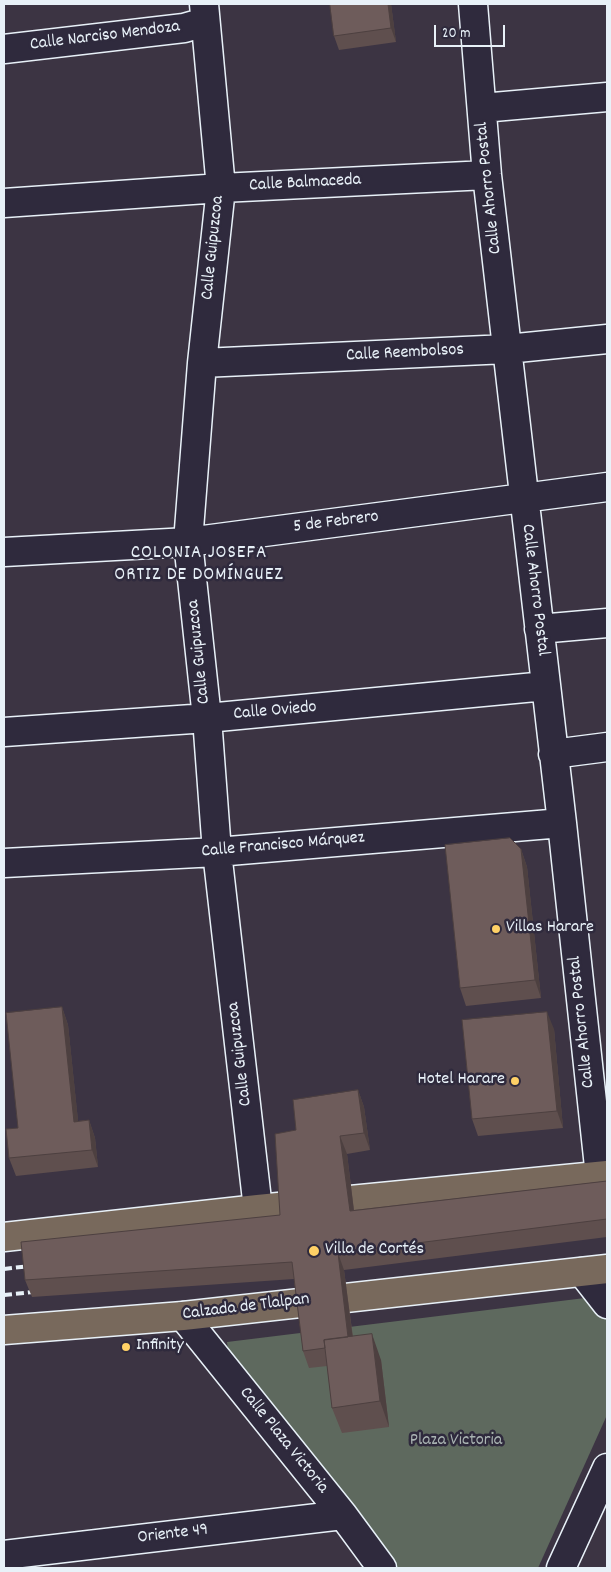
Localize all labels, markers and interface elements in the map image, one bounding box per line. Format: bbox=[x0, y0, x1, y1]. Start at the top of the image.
scale bar bbox=[436, 15, 507, 47]
street label: Calle Narciso Mendoza bbox=[29, 17, 181, 57]
text: 20 m bbox=[442, 23, 470, 45]
street label: Calle Ahorro Postal bbox=[472, 121, 508, 255]
street label: Calle Balmaceda bbox=[248, 170, 362, 198]
street label: Calle Guipuzcoa bbox=[198, 195, 230, 301]
street label: Calle Reembolsos bbox=[345, 340, 465, 368]
street label: 5 de Febrero bbox=[292, 507, 380, 539]
street label: Calle Ahorro Postal bbox=[515, 523, 553, 657]
district label: COLONIA JOSEFA ORTIZ DE DOMÍNGUEZ bbox=[112, 543, 286, 587]
street label: Calle Guipuzcoa bbox=[184, 599, 216, 705]
street label: Calle Oviedo bbox=[232, 698, 318, 726]
street label: Calle Francisco Márquez bbox=[201, 828, 365, 864]
place label: Villas Harare bbox=[506, 918, 594, 940]
marker: Villas Harare bbox=[490, 923, 502, 935]
street label: Calle Ahorro Postal bbox=[565, 955, 601, 1089]
street label: Calle Guipuzcoa bbox=[224, 1001, 258, 1107]
place label: Hotel Harare bbox=[417, 1070, 505, 1092]
marker: Hotel Harare bbox=[509, 1075, 521, 1087]
place label: Villa de Cortés bbox=[325, 1240, 424, 1262]
marker: Villa de Cortés bbox=[307, 1244, 321, 1258]
street label: Calzada de Tlalpan bbox=[181, 1290, 311, 1326]
place label: Infinity bbox=[136, 1336, 184, 1358]
marker: Infinity bbox=[120, 1341, 132, 1353]
street label: Calle Plaza Victoria bbox=[234, 1383, 332, 1499]
park label: Plaza Victoria bbox=[410, 1431, 502, 1453]
street label: Oriente 49 bbox=[136, 1520, 210, 1550]

